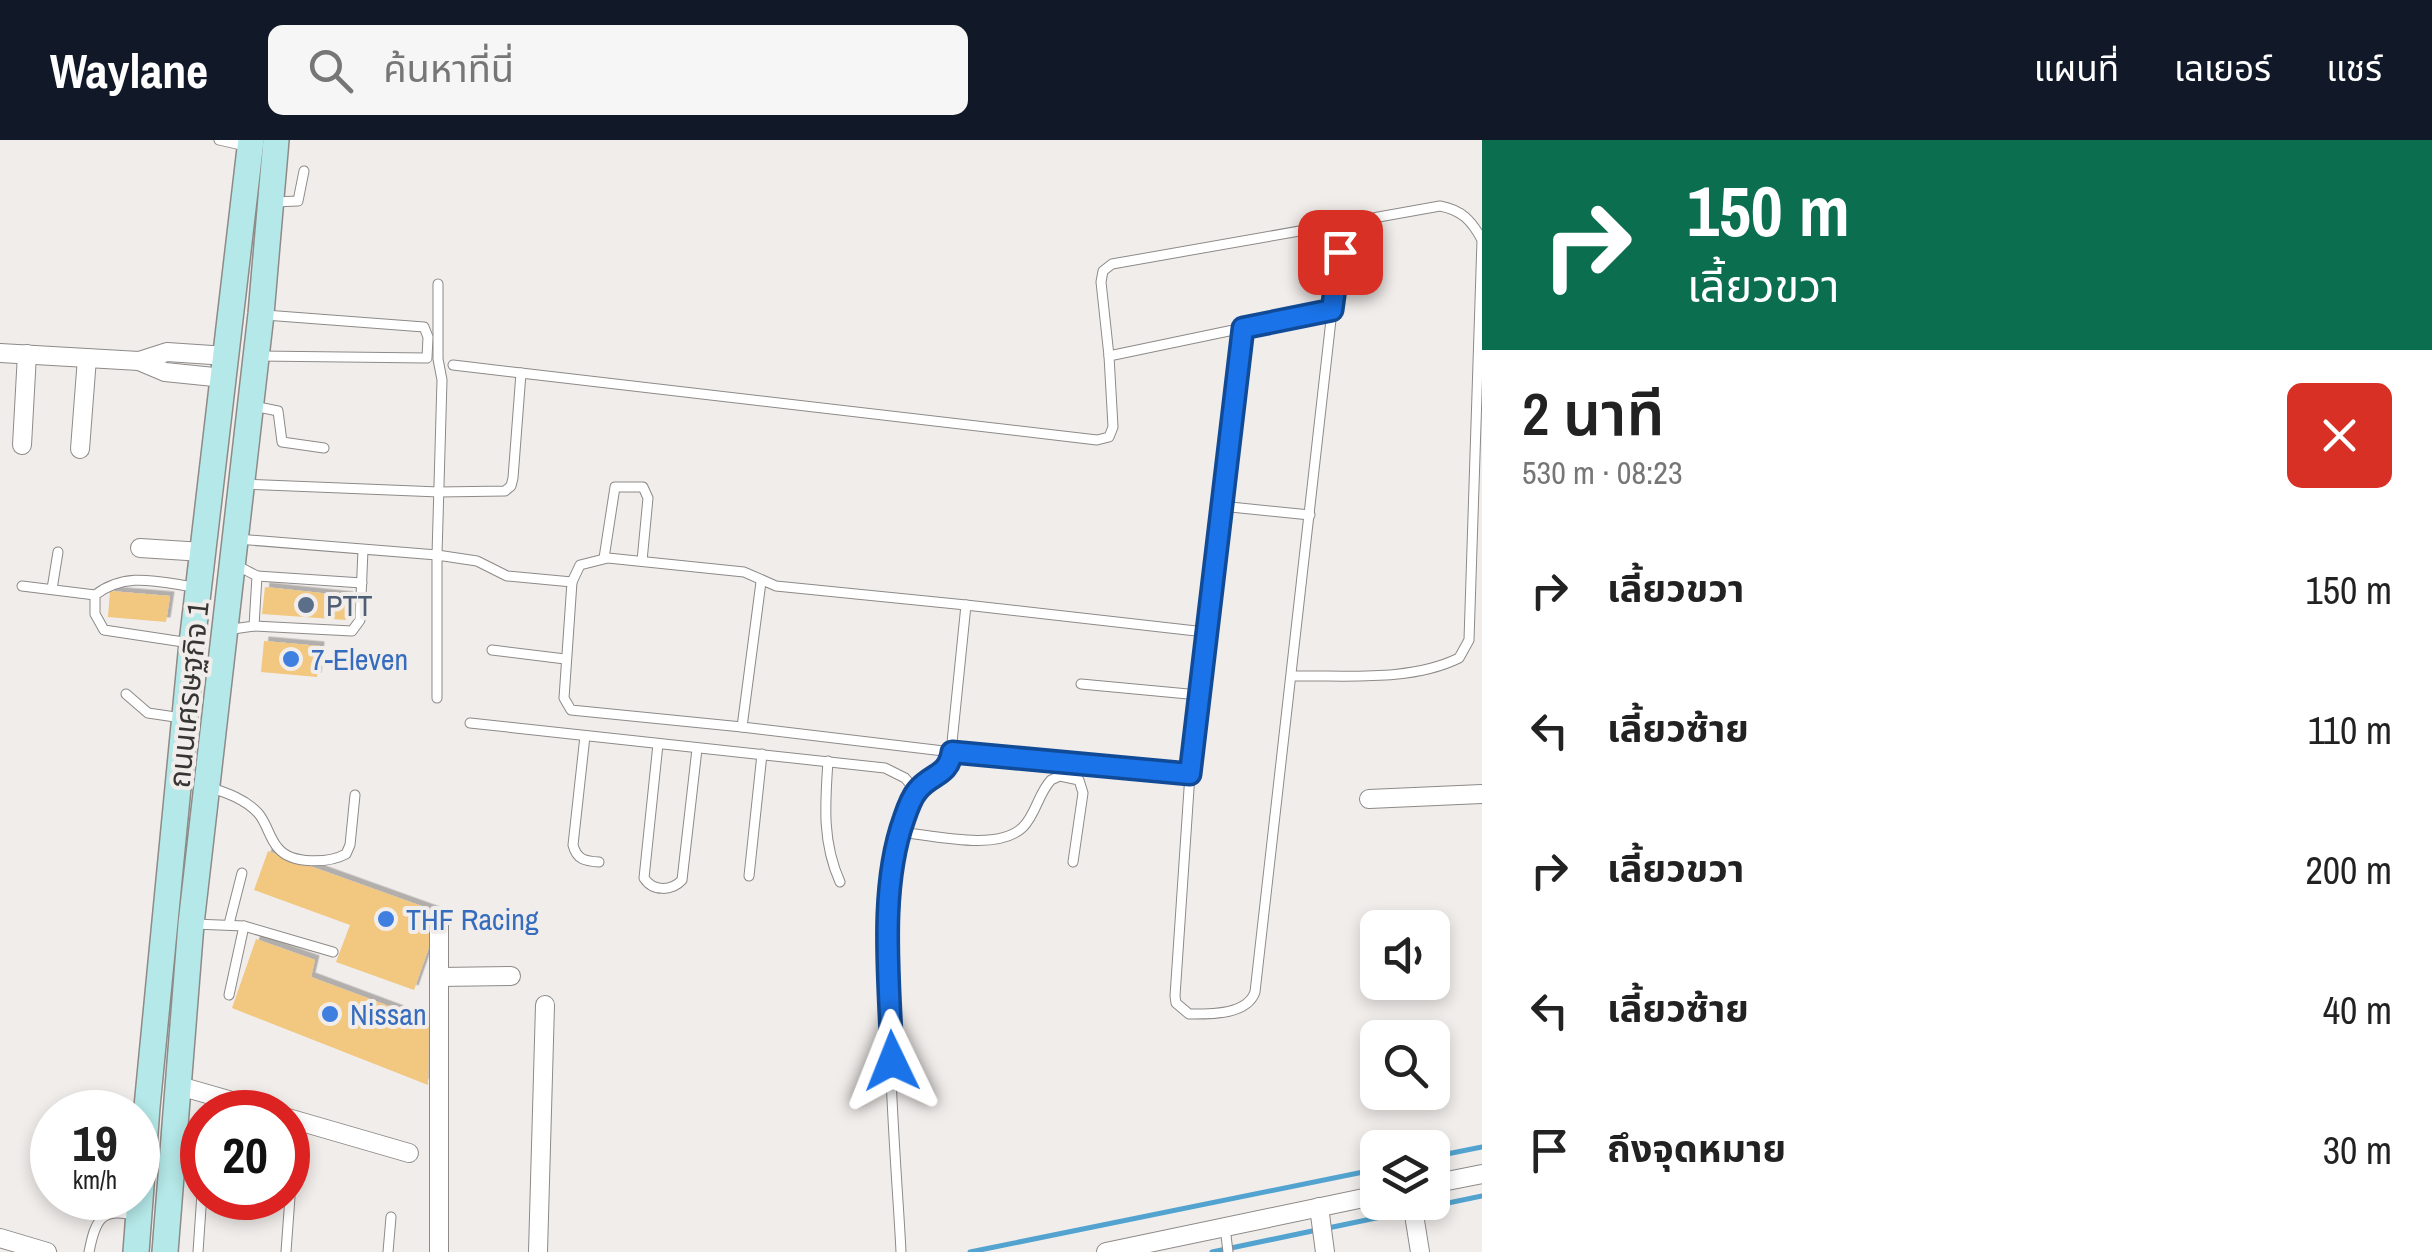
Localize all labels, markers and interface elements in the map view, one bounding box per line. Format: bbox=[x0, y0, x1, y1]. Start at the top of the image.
search box bbox=[268, 25, 968, 115]
text: Waylane bbox=[50, 38, 208, 103]
icon: search bbox=[303, 43, 358, 98]
text: ค้นหาที่นี่ bbox=[383, 43, 514, 94]
text: แผนที่ bbox=[2034, 45, 2119, 92]
text: เลเยอร์ bbox=[2174, 45, 2271, 92]
text: แชร์ bbox=[2326, 45, 2382, 92]
text: 150 m bbox=[1687, 164, 1850, 258]
icon: right bbox=[1522, 180, 1652, 310]
pin bbox=[1298, 210, 1383, 295]
icon: arrive bbox=[1313, 225, 1368, 280]
text: เลี้ยวขวา bbox=[1687, 255, 1839, 316]
text: 2 นาที bbox=[1522, 373, 1664, 454]
button: close bbox=[2287, 383, 2392, 488]
text: 530 m · 08:23 bbox=[1522, 451, 1682, 494]
icon: right bbox=[1522, 563, 1577, 618]
text: เลี้ยวขวา bbox=[1607, 563, 1744, 614]
text: 150 m bbox=[2305, 565, 2392, 616]
place label: PTT bbox=[326, 585, 372, 625]
marker: PTT bbox=[295, 594, 317, 616]
street label: ถนนเศรษฐกิจ 1 bbox=[158, 600, 218, 790]
place label: 7-Eleven bbox=[311, 639, 408, 679]
marker: 7-Eleven bbox=[280, 648, 302, 670]
icon: left bbox=[1522, 703, 1577, 758]
text: เลี้ยวซ้าย bbox=[1607, 703, 1749, 754]
text: 110 m bbox=[2308, 705, 2392, 756]
icon: right bbox=[1522, 843, 1577, 898]
text: เลี้ยวขวา bbox=[1607, 843, 1744, 894]
text: 200 m bbox=[2305, 845, 2392, 896]
place label: THF Racing bbox=[406, 899, 539, 939]
marker: THF Racing bbox=[375, 908, 397, 930]
map controls bbox=[1360, 910, 1450, 1220]
button: sound bbox=[1360, 910, 1450, 1000]
icon: left bbox=[1522, 983, 1577, 1038]
text: เลี้ยวซ้าย bbox=[1607, 983, 1749, 1034]
text: 40 m bbox=[2323, 985, 2392, 1036]
place label: Nissan bbox=[350, 994, 427, 1034]
marker: Nissan bbox=[319, 1003, 341, 1025]
position arrow bbox=[840, 1009, 944, 1113]
button: search bbox=[1360, 1020, 1450, 1110]
speed limit sign: 20 bbox=[180, 1090, 310, 1220]
text: 19 bbox=[72, 1109, 118, 1177]
icon: arrive bbox=[1522, 1123, 1577, 1178]
text: ถึงจุดหมาย bbox=[1607, 1123, 1786, 1174]
text: 30 m bbox=[2323, 1125, 2392, 1176]
button: layers bbox=[1360, 1130, 1450, 1220]
text: km/h bbox=[73, 1163, 117, 1197]

